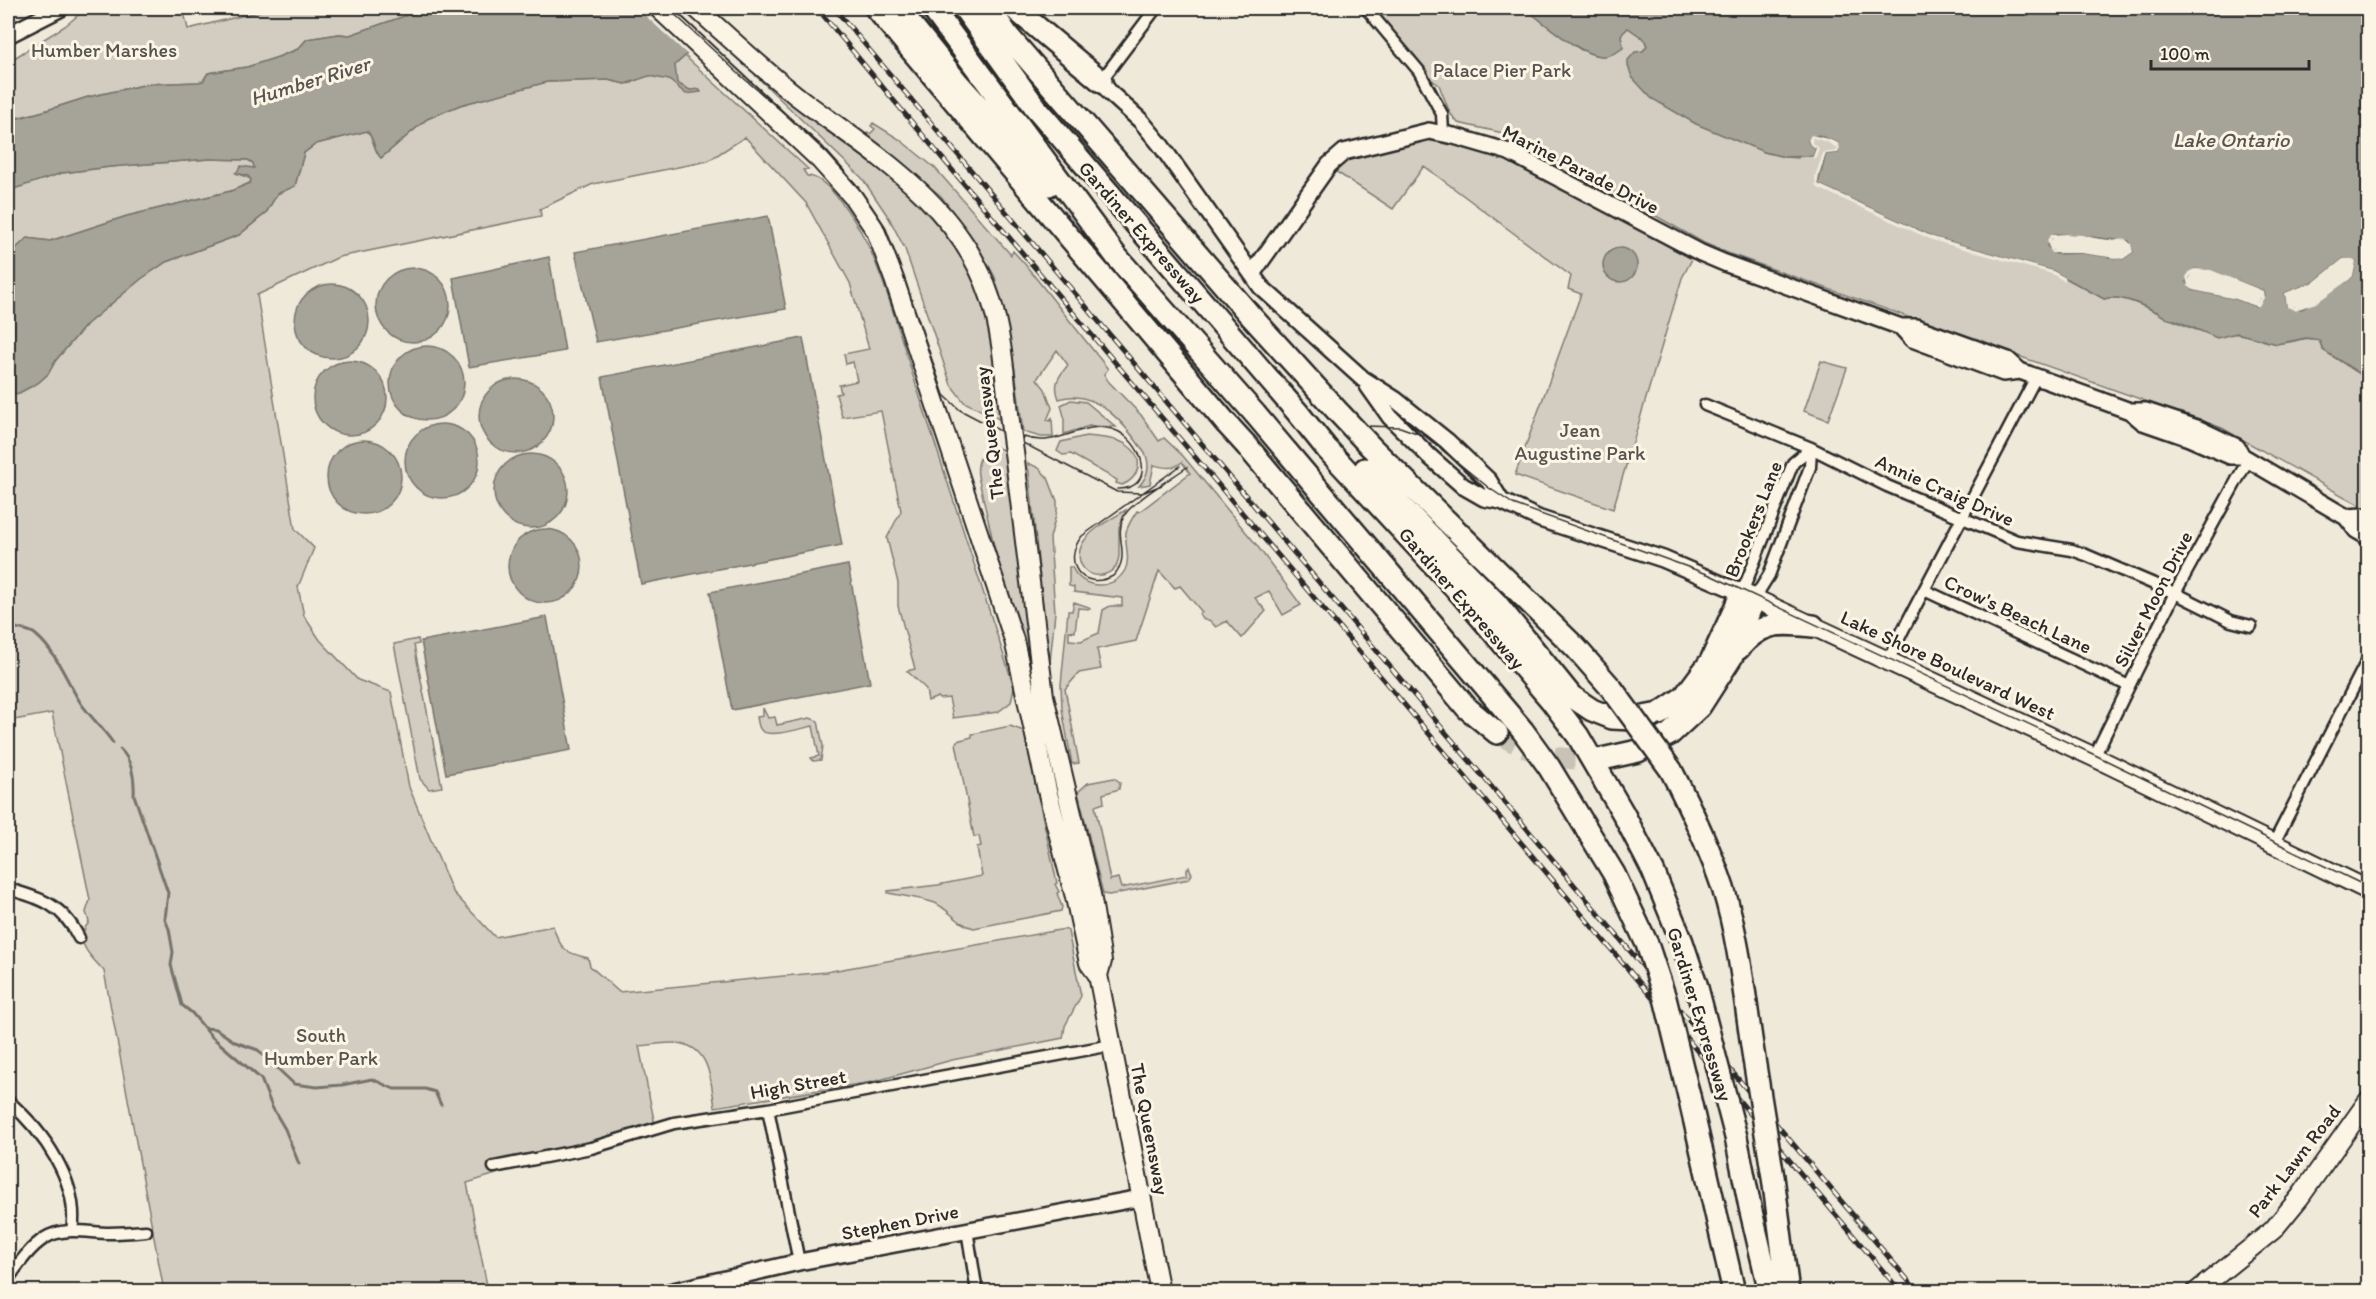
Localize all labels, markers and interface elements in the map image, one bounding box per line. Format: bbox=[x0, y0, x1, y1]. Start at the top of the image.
scale bar bbox=[2151, 33, 2308, 71]
park label: Humber Marshes bbox=[31, 38, 177, 62]
text: 100 m bbox=[2160, 43, 2210, 65]
water label: Humber River bbox=[247, 50, 375, 111]
park label: Palace Pier Park bbox=[1433, 58, 1571, 82]
street label: Marine Parade Drive bbox=[1499, 119, 1663, 219]
water label: Lake Ontario bbox=[2173, 127, 2291, 152]
street label: Gardiner Expressway bbox=[1074, 156, 1211, 309]
street label: The Queensway bbox=[969, 365, 1009, 501]
park label: Jean Augustine Park bbox=[1515, 418, 1646, 465]
street label: Annie Craig Drive bbox=[1872, 449, 2018, 531]
street label: Brookers Lane bbox=[1719, 457, 1787, 581]
street label: Gardiner Expressway bbox=[1394, 522, 1531, 675]
street label: Silver Moon Drive bbox=[2108, 527, 2198, 671]
street label: Crow's Beach Lane bbox=[1940, 569, 2096, 659]
street label: Lake Shore Boulevard West bbox=[1837, 605, 2059, 725]
street label: Gardiner Expressway bbox=[1662, 924, 1738, 1104]
park label: South Humber Park bbox=[264, 1023, 378, 1070]
street label: The Queensway bbox=[1125, 1061, 1175, 1197]
street label: High Street bbox=[748, 1064, 848, 1104]
street label: Park Lawn Road bbox=[2242, 1099, 2346, 1222]
street label: Stephen Drive bbox=[839, 1199, 961, 1245]

